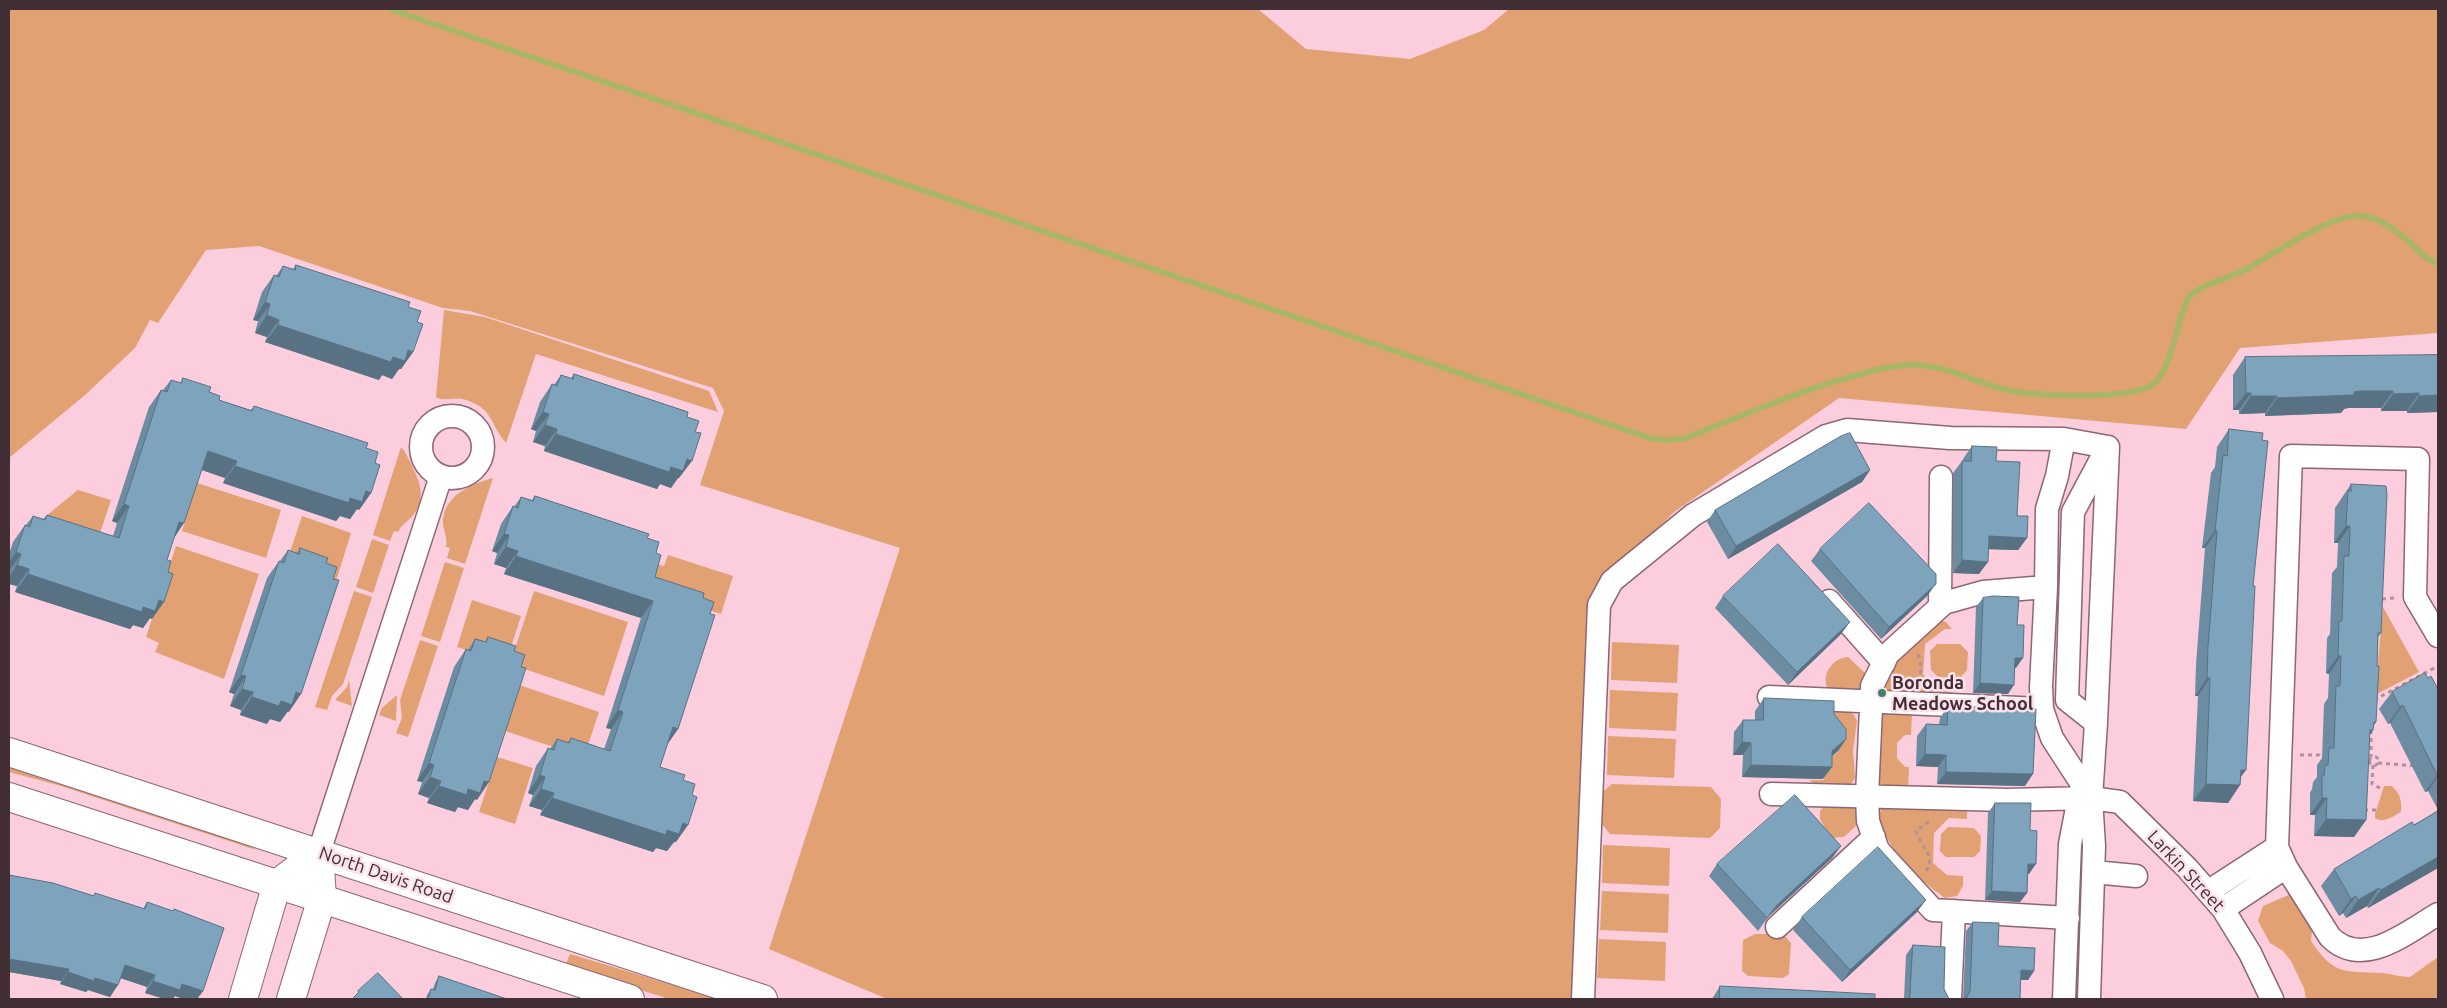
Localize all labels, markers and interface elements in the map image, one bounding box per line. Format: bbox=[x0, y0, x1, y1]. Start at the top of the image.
place label: Boronda Meadows School bbox=[1892, 672, 2033, 714]
marker: Boronda Meadows School bbox=[1876, 687, 1888, 699]
street label: Larkin Street bbox=[2143, 826, 2229, 916]
street label: North Davis Road bbox=[316, 842, 456, 908]

